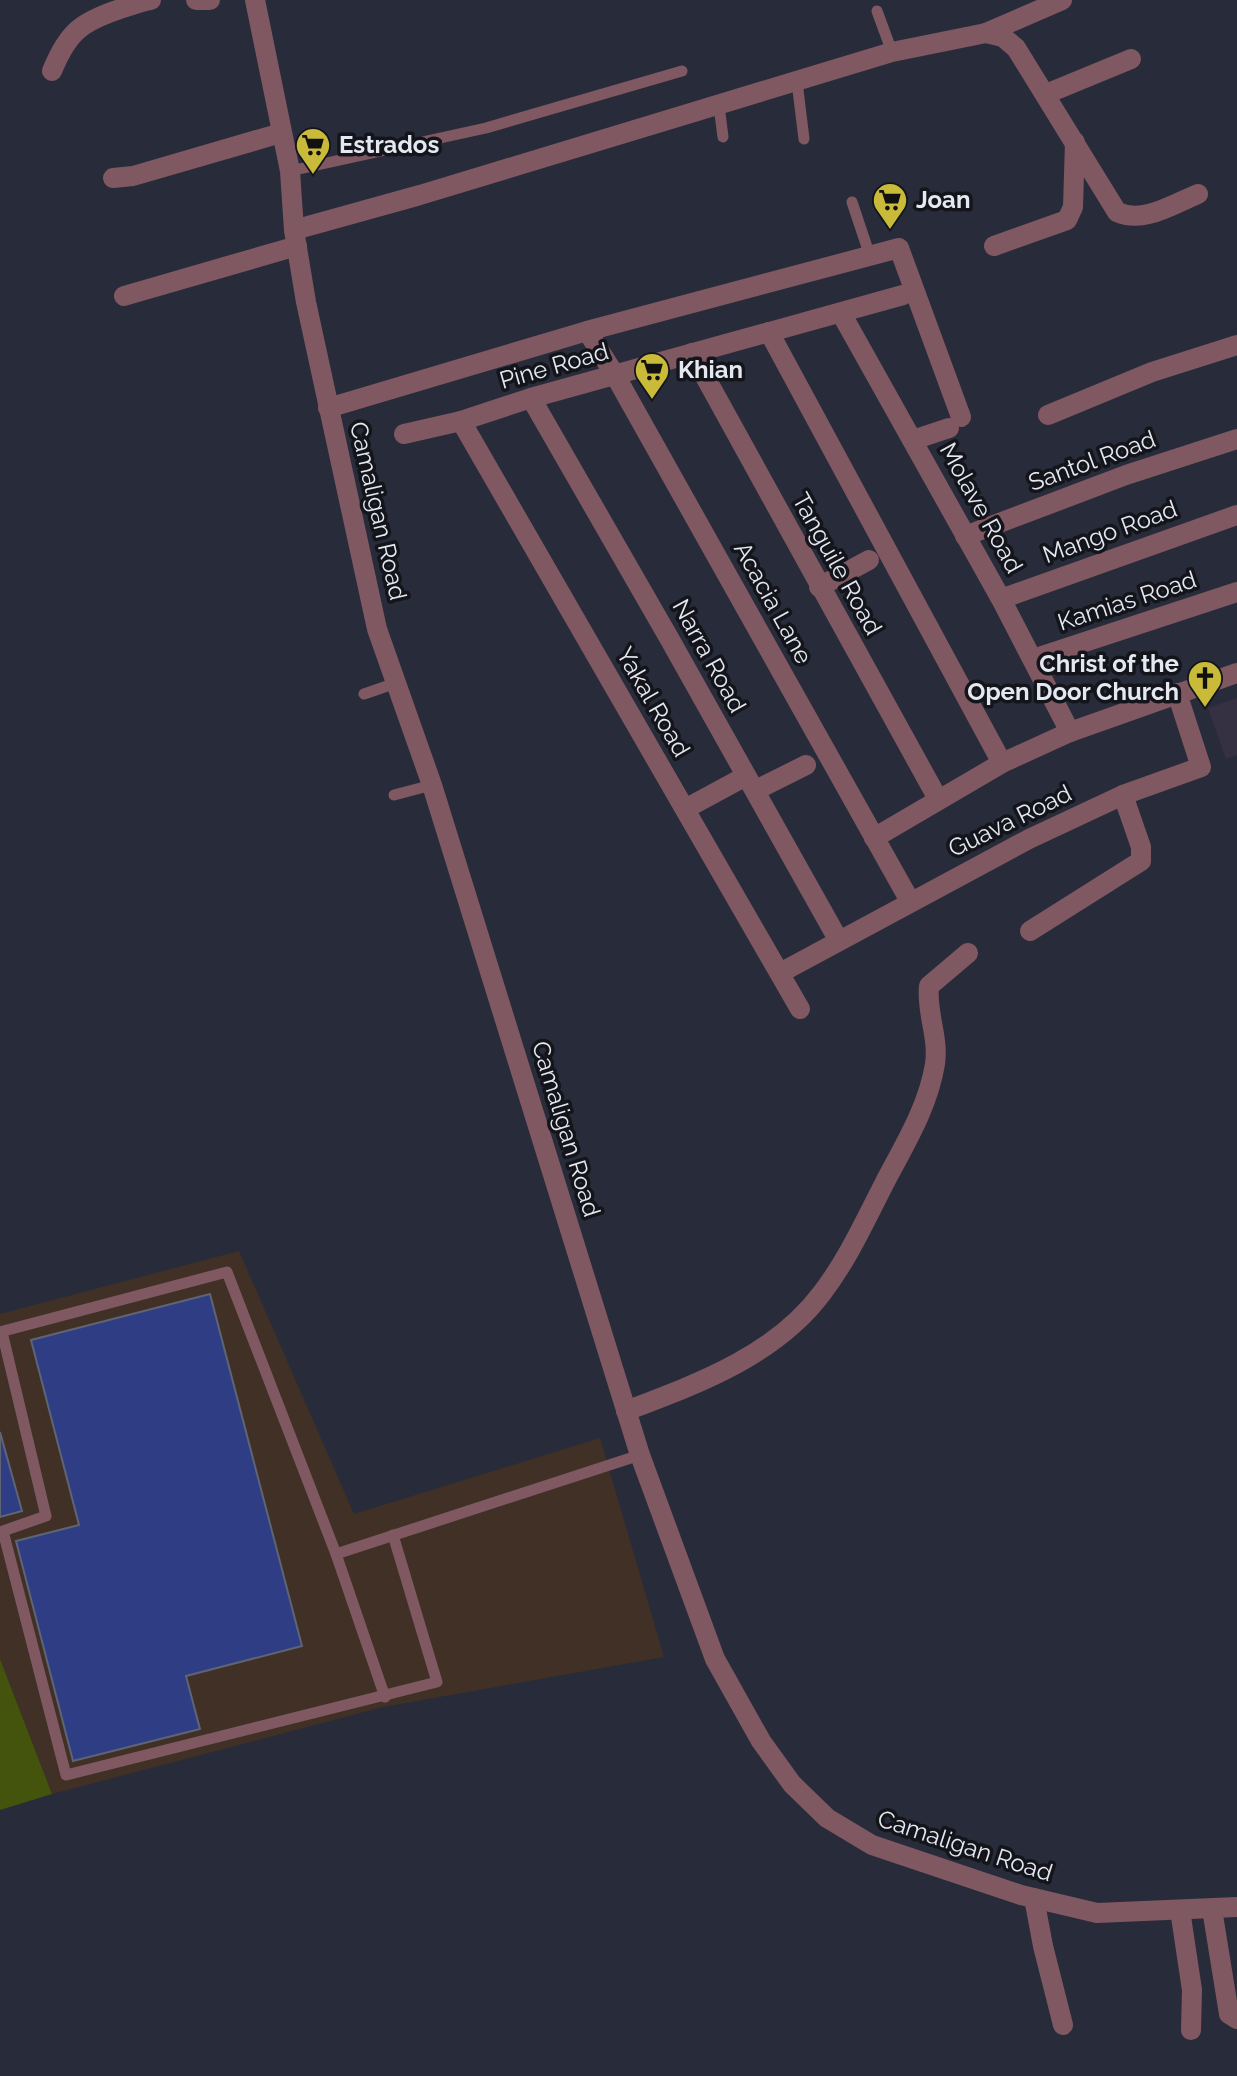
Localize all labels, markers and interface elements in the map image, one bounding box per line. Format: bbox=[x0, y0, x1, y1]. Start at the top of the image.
supermarket icon: Estrados bbox=[294, 126, 332, 176]
place label: Estrados bbox=[339, 130, 439, 159]
supermarket icon: Joan bbox=[871, 181, 909, 231]
place label: Joan bbox=[916, 185, 970, 214]
street label: Pine Road bbox=[496, 336, 612, 395]
supermarket icon: Khian bbox=[633, 351, 671, 401]
place label: Khian bbox=[678, 355, 743, 384]
street label: Camaligan Road bbox=[344, 419, 413, 603]
street label: Santol Road bbox=[1024, 424, 1159, 497]
street label: Molave Road bbox=[934, 438, 1029, 578]
street label: Tanguile Road bbox=[786, 488, 888, 640]
street label: Mango Road bbox=[1039, 494, 1181, 569]
street label: Acacia Lane bbox=[728, 537, 819, 669]
street label: Kamias Road bbox=[1054, 564, 1200, 637]
street label: Narra Road bbox=[666, 594, 752, 717]
street label: Yakal Road bbox=[610, 642, 696, 762]
place label: Christ of the Open Door Church bbox=[967, 649, 1179, 706]
church icon: Christ of the Open Door Church bbox=[1186, 659, 1224, 709]
street label: Guava Road bbox=[943, 778, 1076, 863]
street label: Camaligan Road bbox=[526, 1038, 607, 1220]
street label: Camaligan Road bbox=[874, 1804, 1056, 1887]

